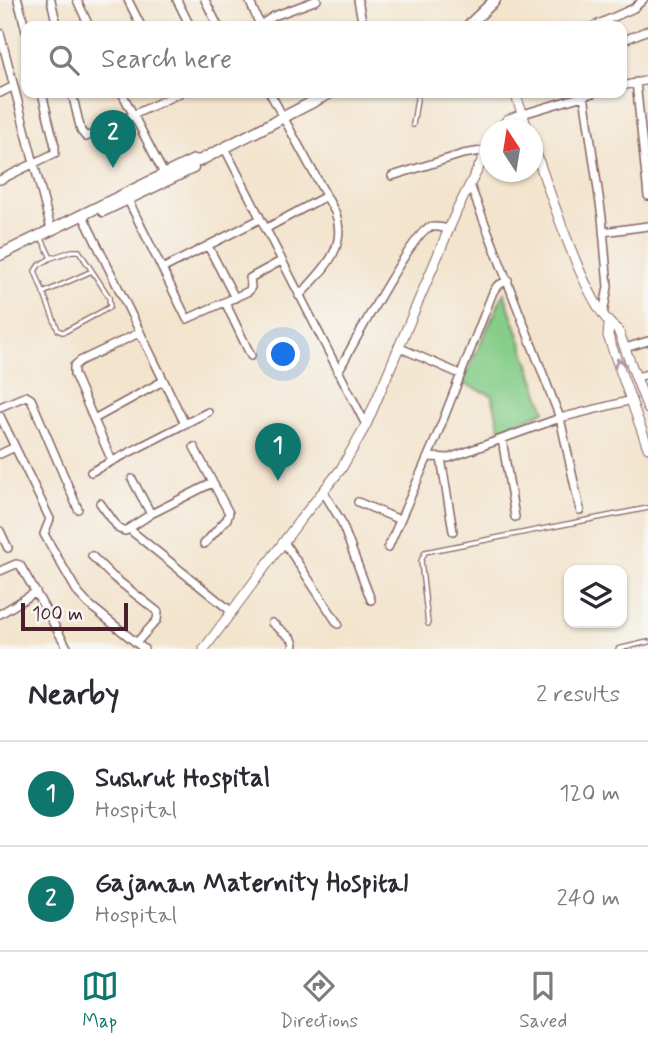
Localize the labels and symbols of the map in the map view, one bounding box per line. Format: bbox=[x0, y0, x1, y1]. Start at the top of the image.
pin: 2 bbox=[90, 110, 136, 168]
north arrow bbox=[480, 119, 543, 182]
your location bbox=[266, 337, 300, 371]
one-way arrow bbox=[613, 358, 627, 370]
pin: 1 bbox=[255, 423, 301, 481]
scale bar bbox=[21, 600, 128, 632]

